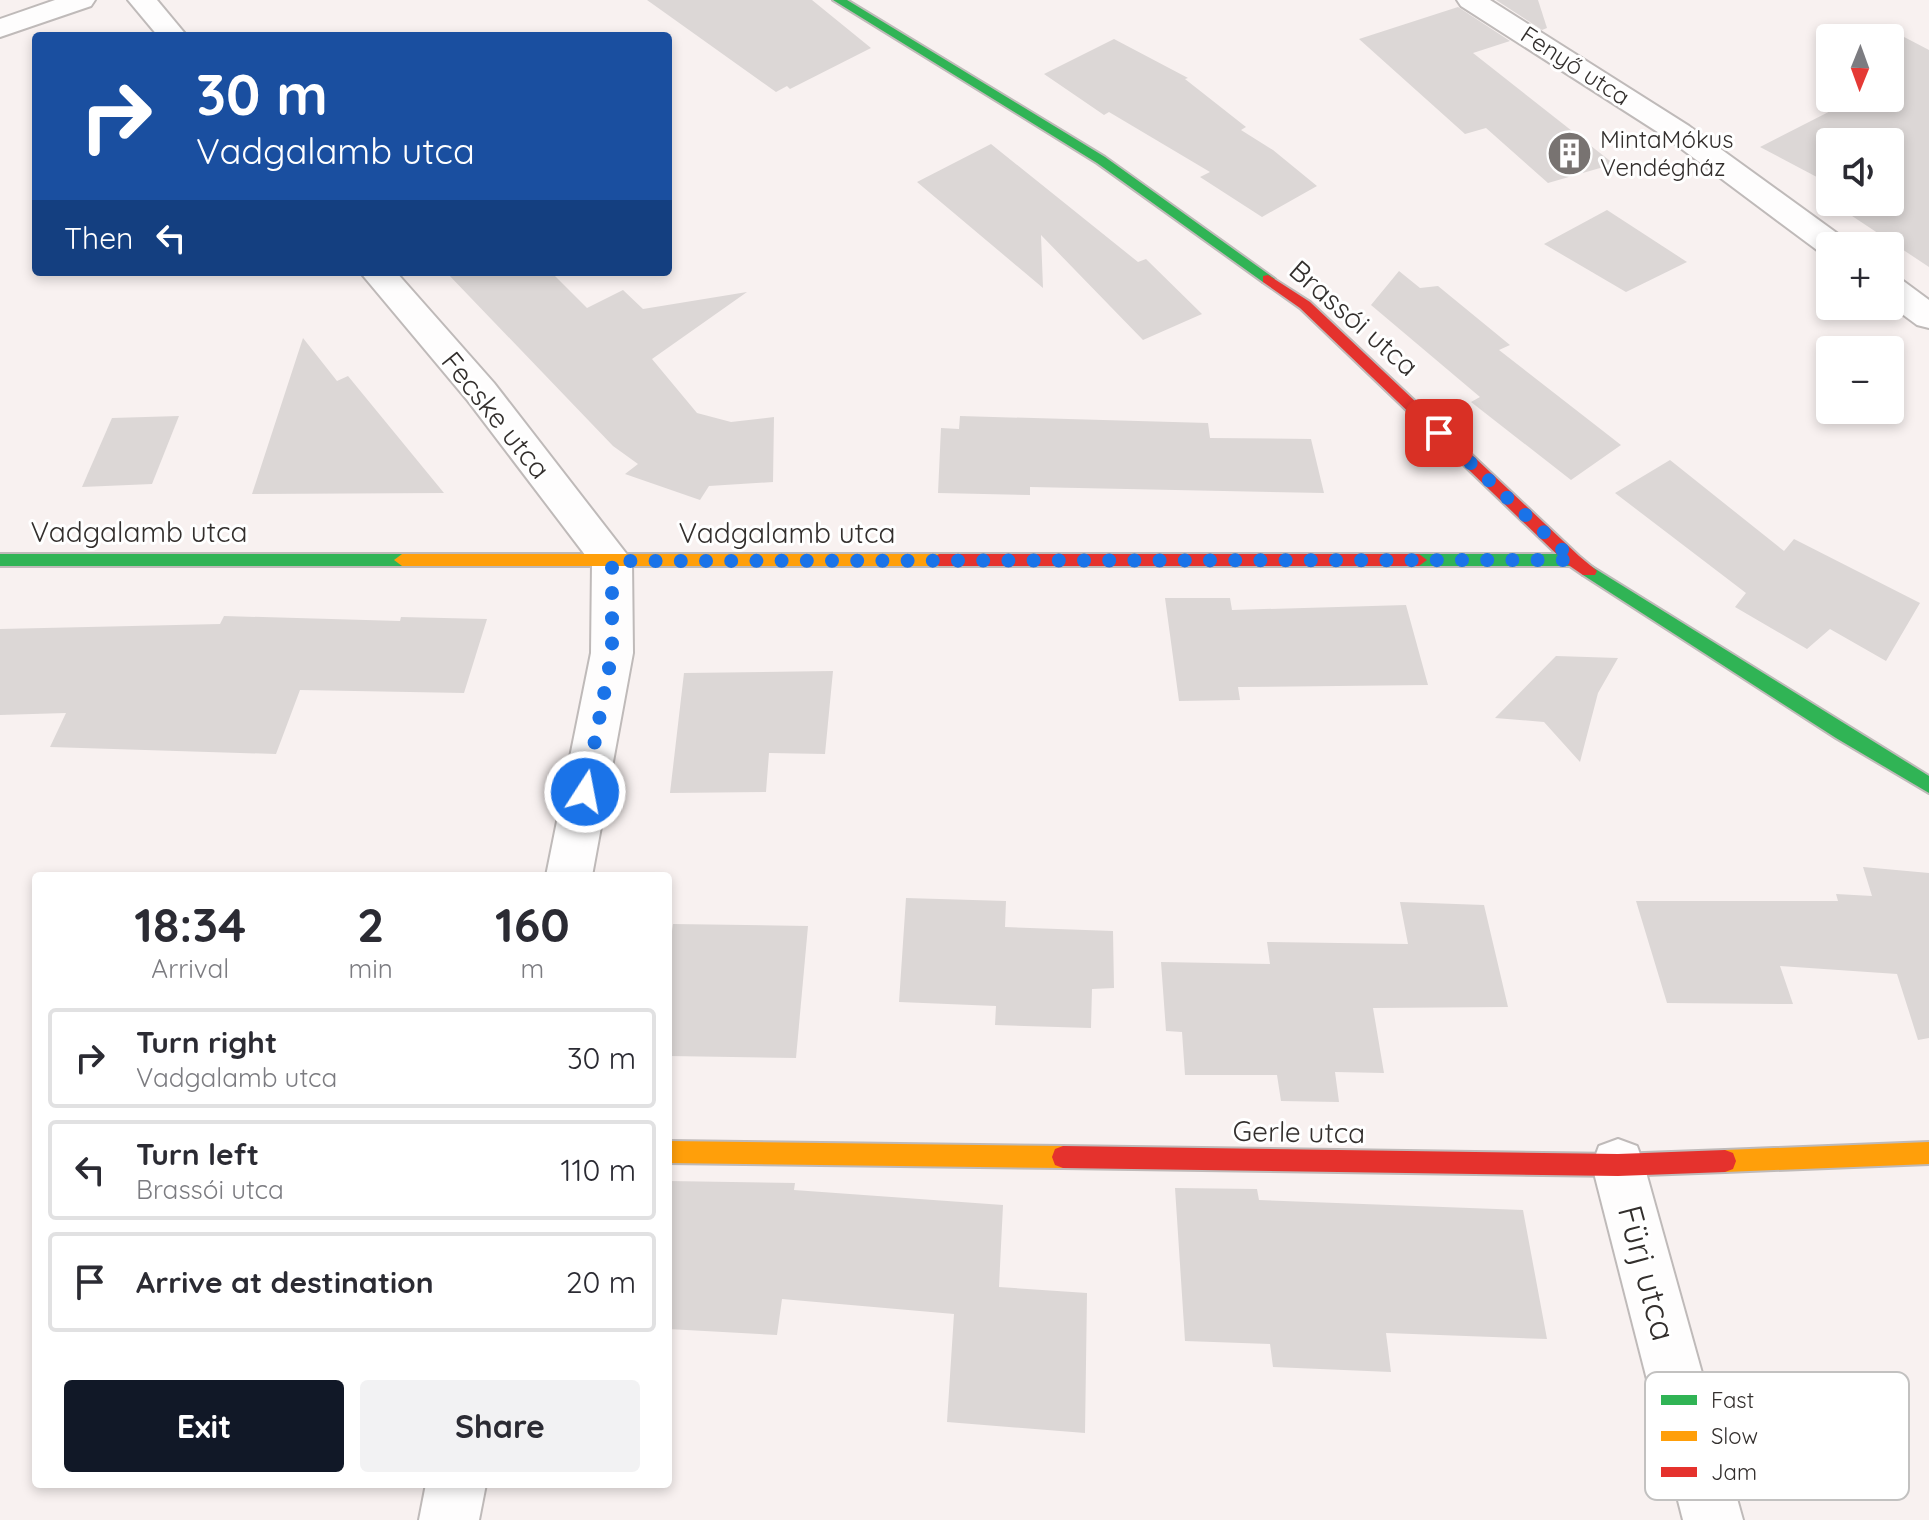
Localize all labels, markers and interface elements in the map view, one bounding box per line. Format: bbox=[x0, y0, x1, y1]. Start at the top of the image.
street label: Fenyő utca bbox=[1515, 19, 1636, 111]
north arrow bbox=[1816, 24, 1904, 112]
map controls bbox=[1816, 24, 1904, 424]
text: 30 m bbox=[196, 59, 328, 129]
icon: right bbox=[64, 64, 168, 168]
place label: MintaMókus Vendégház bbox=[1600, 124, 1734, 182]
text: Vadgalamb utca bbox=[196, 128, 475, 173]
button: sound bbox=[1816, 128, 1904, 216]
building icon: MintaMókus Vendégház bbox=[1545, 130, 1593, 178]
icon: left bbox=[149, 216, 193, 260]
text: Then bbox=[64, 219, 133, 257]
button: + bbox=[1816, 232, 1904, 320]
street label: Brassói utca bbox=[1283, 252, 1426, 383]
button: − bbox=[1816, 336, 1904, 424]
street label: Fecske utca bbox=[434, 344, 558, 485]
pin bbox=[1405, 399, 1473, 467]
icon: arrive bbox=[1417, 411, 1461, 455]
street label: Vadgalamb utca bbox=[31, 514, 247, 549]
street label: Vadgalamb utca bbox=[679, 515, 895, 550]
position arrow bbox=[543, 750, 627, 834]
text: 18:34 bbox=[134, 894, 246, 954]
text: 2 bbox=[357, 894, 384, 954]
text: 160 bbox=[495, 894, 570, 954]
text: Arrival bbox=[151, 952, 229, 985]
text: min bbox=[349, 952, 393, 985]
text: m bbox=[521, 952, 544, 985]
text: Turn right bbox=[136, 1023, 277, 1061]
icon: right bbox=[68, 1036, 112, 1080]
text: 30 m bbox=[567, 1039, 636, 1077]
text: Vadgalamb utca bbox=[136, 1061, 337, 1094]
street label: Gerle utca bbox=[1232, 1113, 1366, 1150]
text: Turn left bbox=[136, 1135, 259, 1173]
icon: left bbox=[68, 1148, 112, 1192]
text: 110 m bbox=[560, 1151, 636, 1189]
text: Brassói utca bbox=[136, 1173, 284, 1206]
street label: Fürj utca bbox=[1609, 1201, 1686, 1345]
icon: arrive bbox=[68, 1260, 112, 1304]
text: Arrive at destination bbox=[136, 1263, 434, 1301]
text: 20 m bbox=[566, 1263, 636, 1301]
legend bbox=[1645, 1372, 1909, 1500]
button: Exit bbox=[64, 1380, 344, 1472]
button: Share bbox=[360, 1380, 640, 1472]
text: Fast bbox=[1711, 1386, 1754, 1414]
text: Slow bbox=[1711, 1422, 1758, 1450]
text: Jam bbox=[1711, 1458, 1757, 1486]

